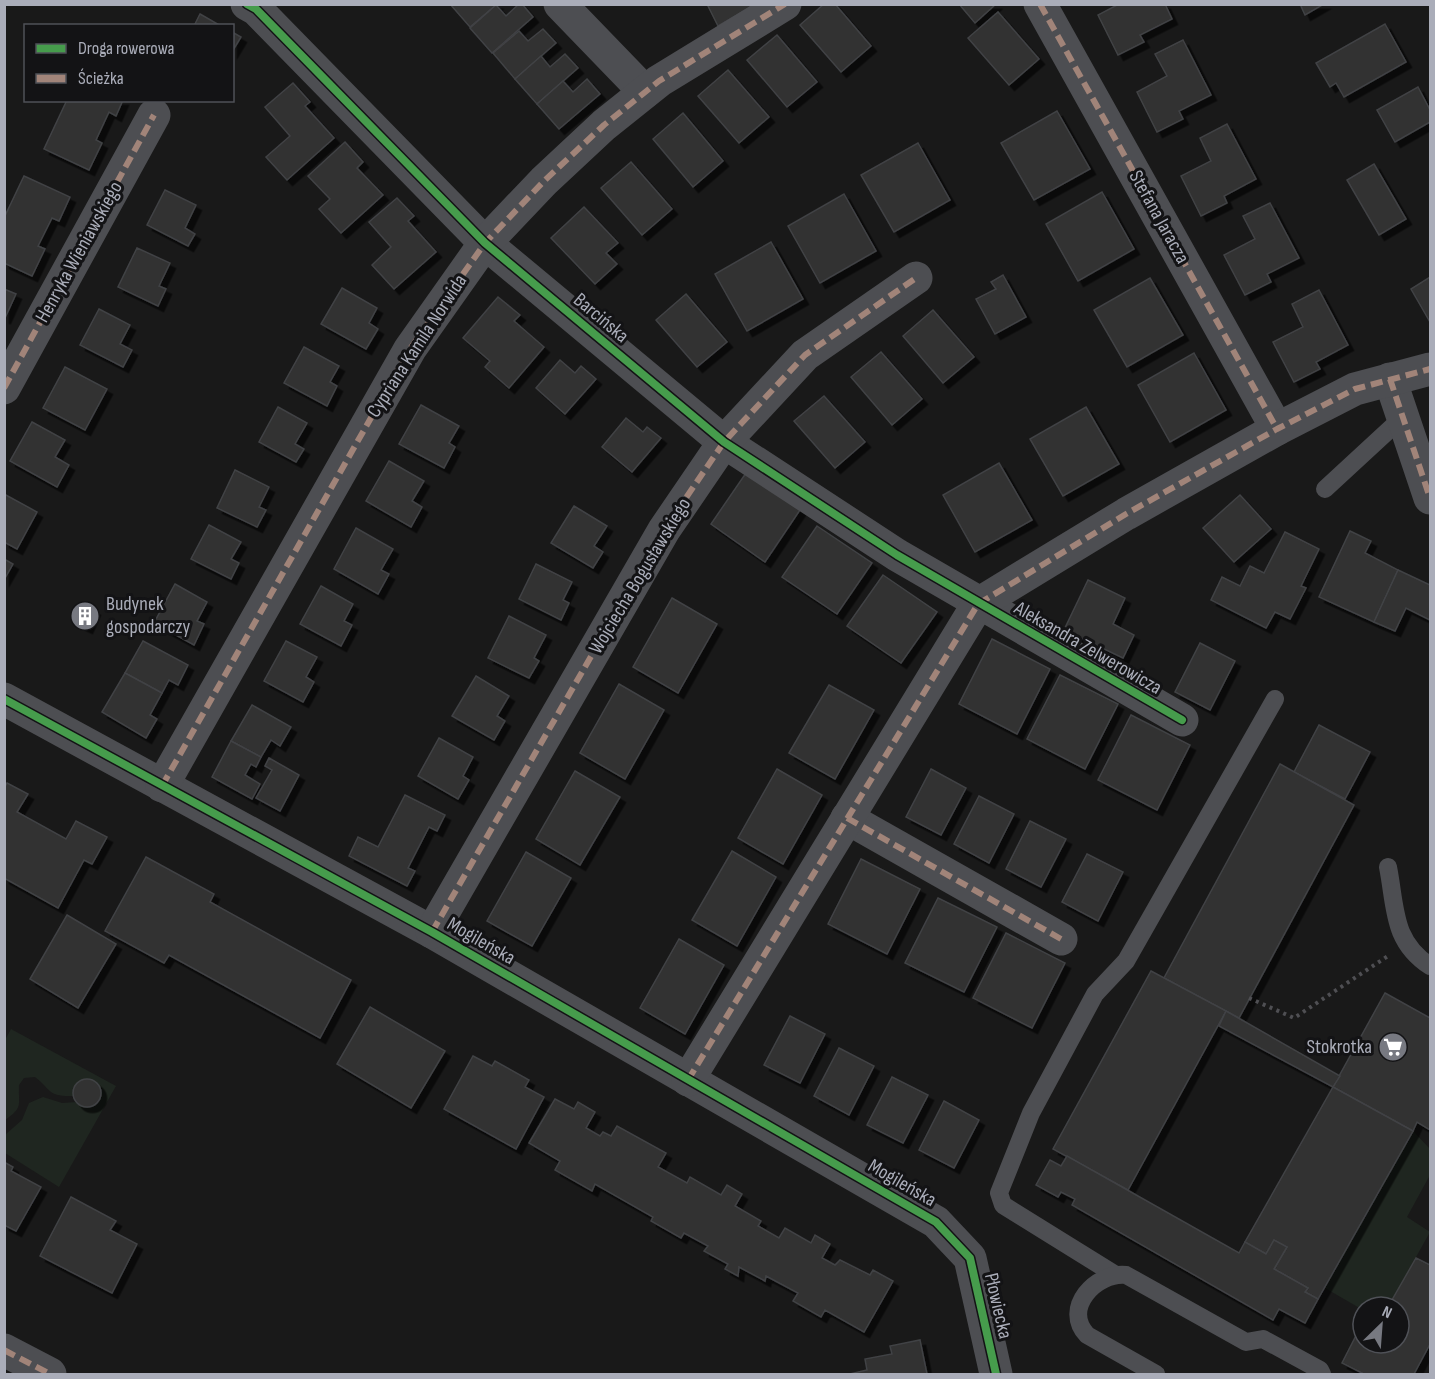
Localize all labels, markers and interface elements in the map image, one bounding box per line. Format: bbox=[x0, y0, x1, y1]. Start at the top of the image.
legend bbox=[24, 24, 234, 102]
text: Droga rowerowa bbox=[78, 38, 175, 59]
text: Ścieżka bbox=[78, 68, 124, 89]
street label: Stefana Jaracza bbox=[1124, 166, 1194, 268]
street label: Henryka Wieniawskiego bbox=[30, 177, 128, 327]
street label: Cypriana Kamila Norwida bbox=[362, 270, 472, 422]
street label: Barcińska bbox=[568, 288, 634, 348]
street label: Wojciecha Bogusławskiego bbox=[584, 494, 696, 658]
place label: Budynek gospodarczy bbox=[106, 592, 191, 639]
street label: Aleksandra Zelwerowicza bbox=[1009, 596, 1166, 700]
building icon: Budynek gospodarczy bbox=[69, 600, 101, 632]
street label: Mogileńska bbox=[443, 912, 519, 970]
supermarket icon: Stokrotka bbox=[1377, 1031, 1409, 1063]
place label: Stokrotka bbox=[1306, 1035, 1372, 1059]
street label: Mogileńska bbox=[864, 1154, 940, 1212]
street label: Płowiecka bbox=[979, 1271, 1017, 1341]
north arrow bbox=[1351, 1295, 1411, 1355]
text: N bbox=[1379, 1302, 1395, 1323]

